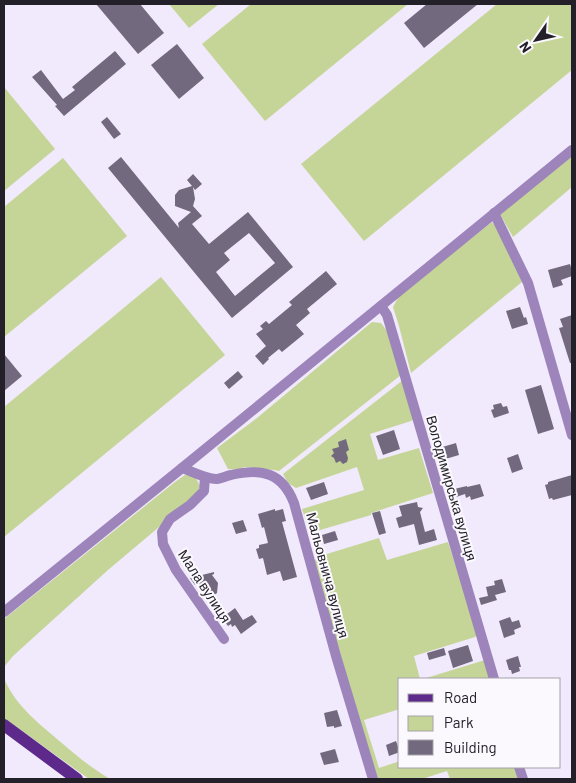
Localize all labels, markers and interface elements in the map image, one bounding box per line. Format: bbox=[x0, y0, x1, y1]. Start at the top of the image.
north arrow bbox=[511, 15, 561, 65]
text: N bbox=[515, 39, 534, 56]
street label: Володимирська вулиця bbox=[423, 413, 481, 563]
street label: Мальовнича вулиця bbox=[303, 510, 353, 640]
street label: Мала вулиця bbox=[175, 546, 235, 626]
legend bbox=[398, 678, 561, 768]
text: Road bbox=[444, 688, 477, 706]
text: Park bbox=[444, 713, 474, 731]
text: Building bbox=[444, 738, 497, 756]

